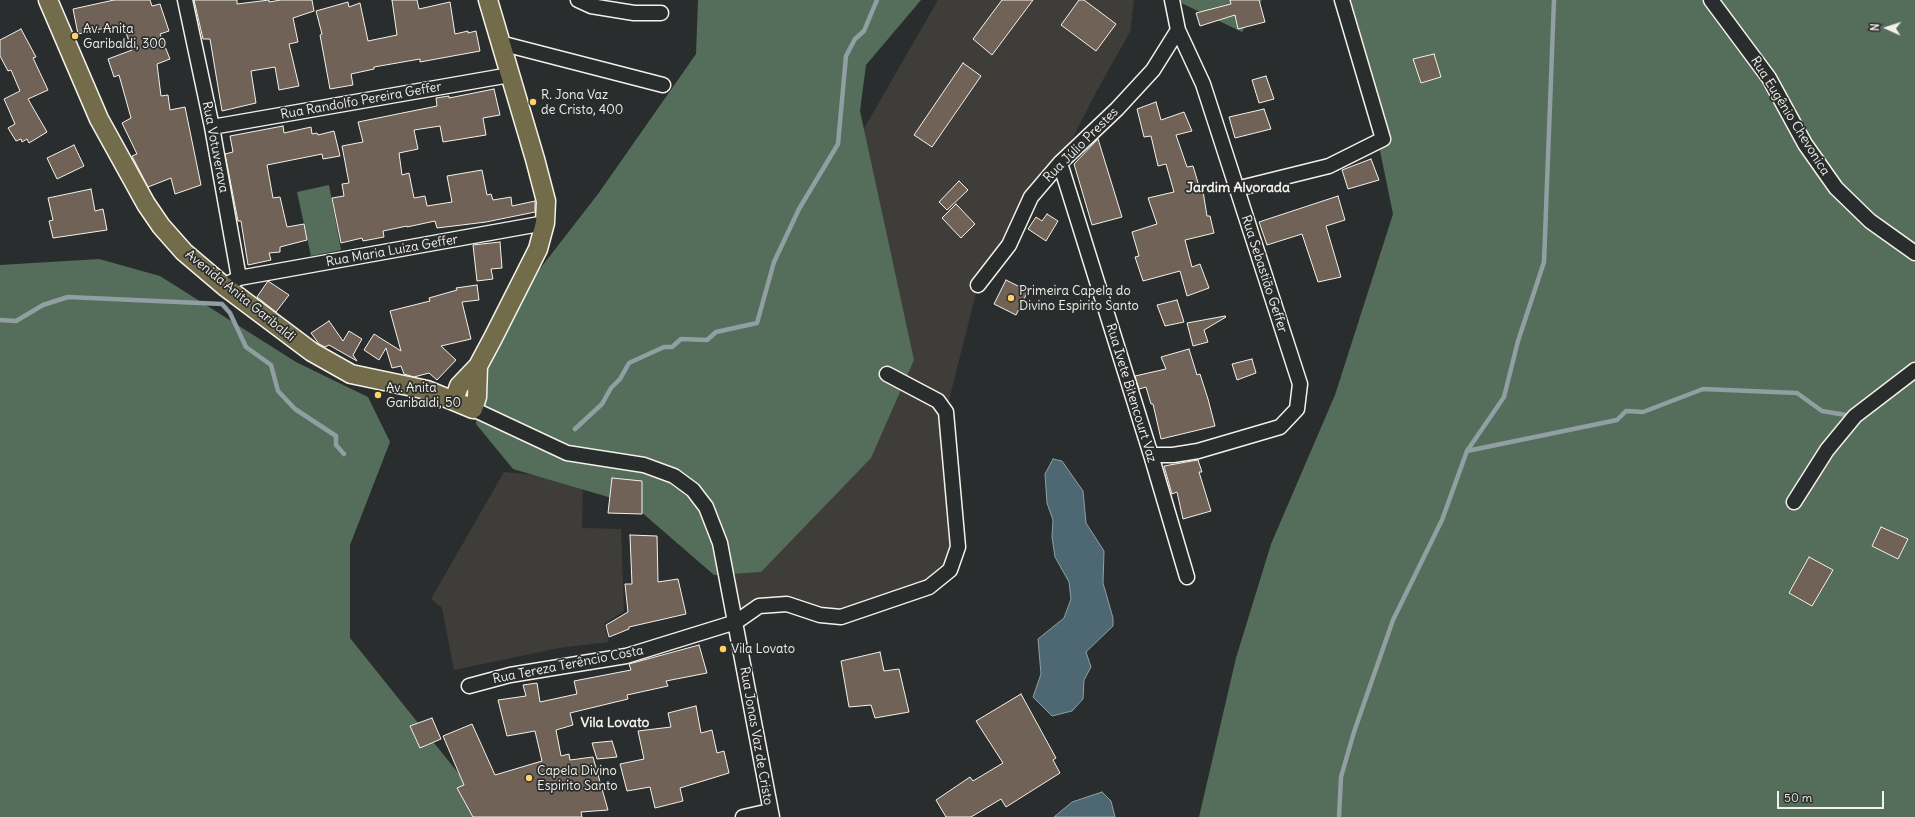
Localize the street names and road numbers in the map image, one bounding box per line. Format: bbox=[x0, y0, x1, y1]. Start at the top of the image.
street label: Rua Eugênio Chevonica bbox=[1747, 54, 1833, 178]
street label: Rua Randolfo Pereira Geffer bbox=[279, 79, 443, 123]
street label: Rua Votuverava bbox=[199, 100, 231, 194]
street label: Rua Júlio Prestes bbox=[1040, 104, 1122, 186]
street label: Rua Sebastião Geffer bbox=[1238, 213, 1290, 335]
street label: Rua Maria Luiza Geffer bbox=[325, 232, 459, 270]
street label: Avenida Anita Garibaldi bbox=[182, 247, 298, 345]
street label: Rua Ivete Bitencourt Vaz bbox=[1102, 322, 1160, 464]
street label: Rua Tereza Terêncio Costa bbox=[491, 643, 645, 687]
street label: Rua Jonas Vaz de Cristo bbox=[736, 666, 776, 806]

